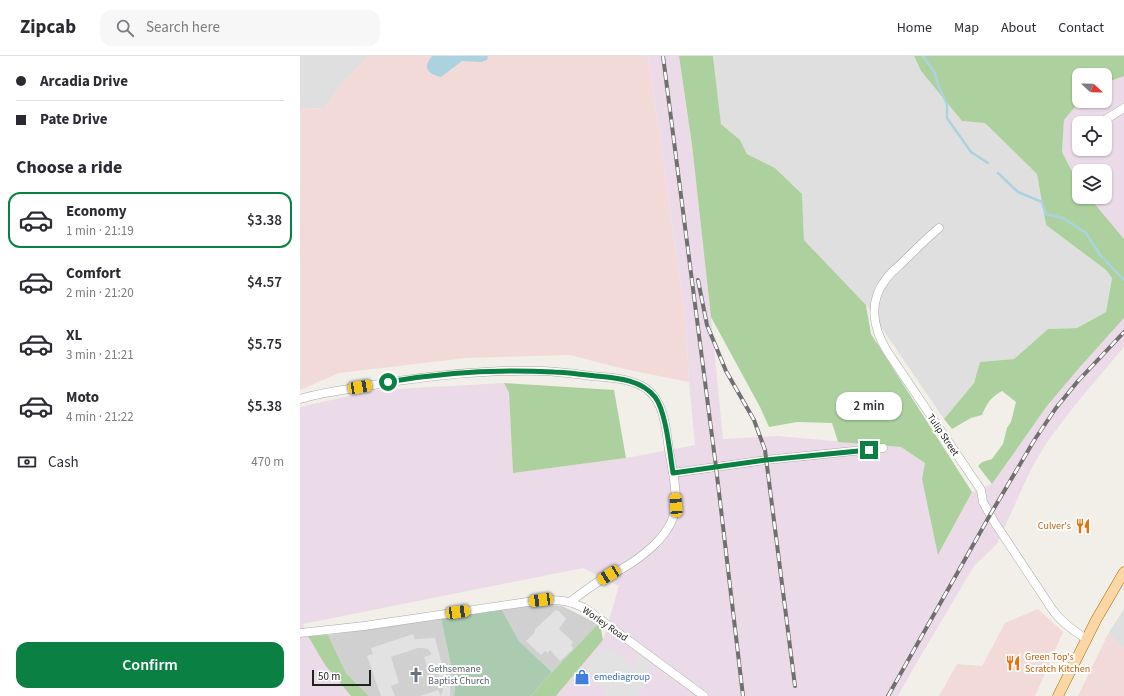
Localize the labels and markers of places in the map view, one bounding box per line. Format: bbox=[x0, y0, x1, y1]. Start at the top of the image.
restaurant icon: Culver's bbox=[1074, 517, 1092, 535]
place label: Culver's bbox=[1038, 519, 1071, 533]
place label: Green Top's Scratch Kitchen bbox=[1025, 650, 1090, 676]
restaurant icon: Green Top's Scratch Kitchen bbox=[1004, 654, 1022, 672]
place label: Gethsemane Baptist Church bbox=[428, 662, 489, 688]
church icon: Gethsemane Baptist Church bbox=[407, 666, 425, 684]
shop icon: emediagroup bbox=[573, 668, 591, 686]
place label: emediagroup bbox=[594, 670, 651, 684]

